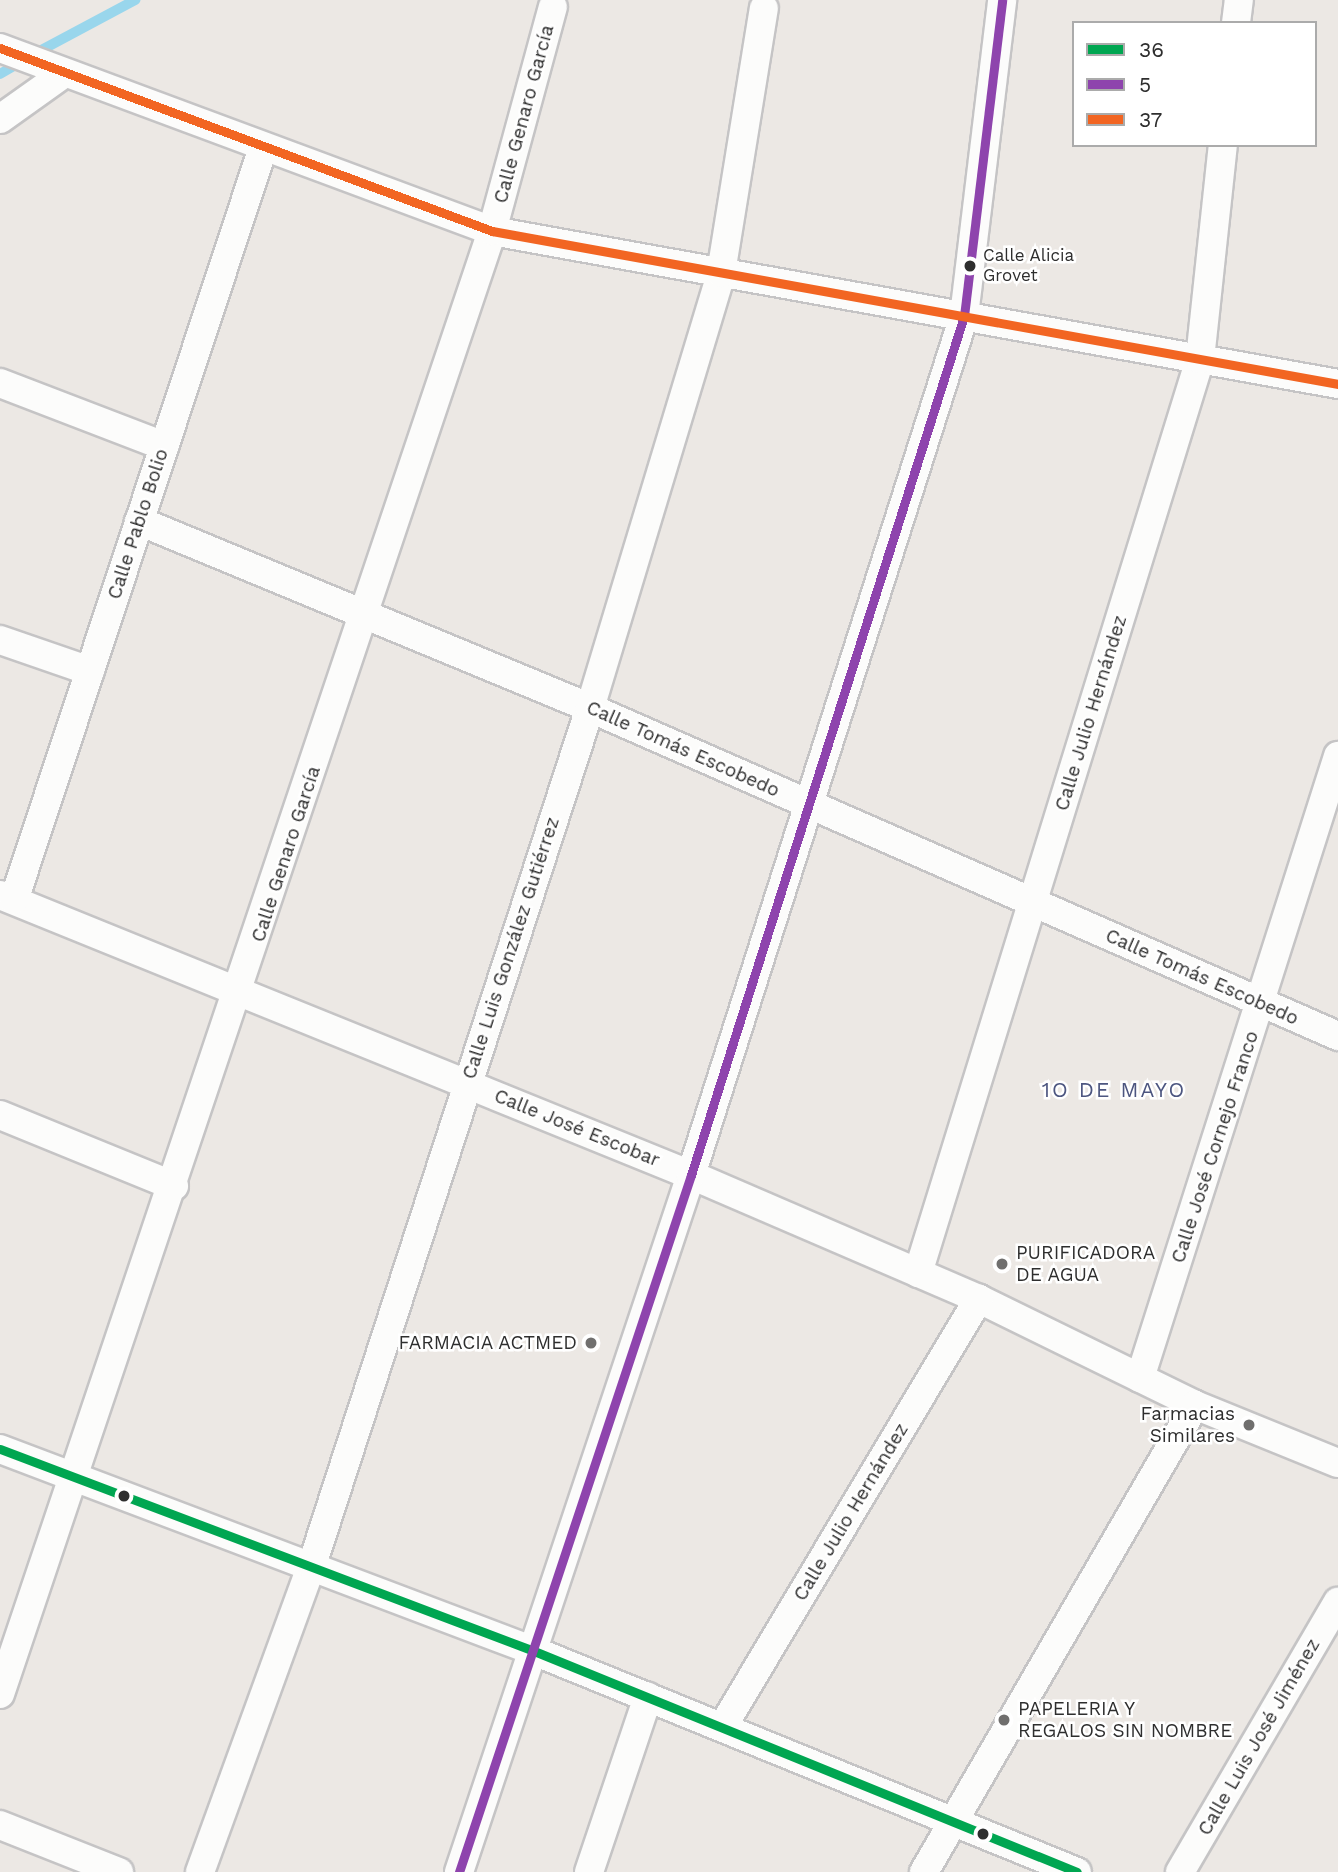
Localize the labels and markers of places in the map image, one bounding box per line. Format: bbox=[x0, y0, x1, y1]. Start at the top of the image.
place label: Calle Alicia Grovet bbox=[983, 246, 1075, 286]
marker: Calle Alicia Grovet bbox=[963, 259, 977, 273]
place label: PURIFICADORA DE AGUA bbox=[1016, 1242, 1155, 1286]
marker: PURIFICADORA DE AGUA bbox=[994, 1256, 1010, 1272]
place label: FARMACIA ACTMED bbox=[397, 1332, 577, 1354]
marker: FARMACIA ACTMED bbox=[583, 1335, 599, 1351]
place label: Farmacias Similares bbox=[1141, 1403, 1235, 1447]
marker: Farmacias Similares bbox=[1241, 1417, 1257, 1433]
unlabelled marker bbox=[117, 1489, 131, 1503]
place label: PAPELERIA Y REGALOS SIN NOMBRE bbox=[1018, 1698, 1232, 1742]
marker: PAPELERIA Y REGALOS SIN NOMBRE bbox=[996, 1712, 1012, 1728]
unlabelled marker bbox=[976, 1827, 990, 1841]

